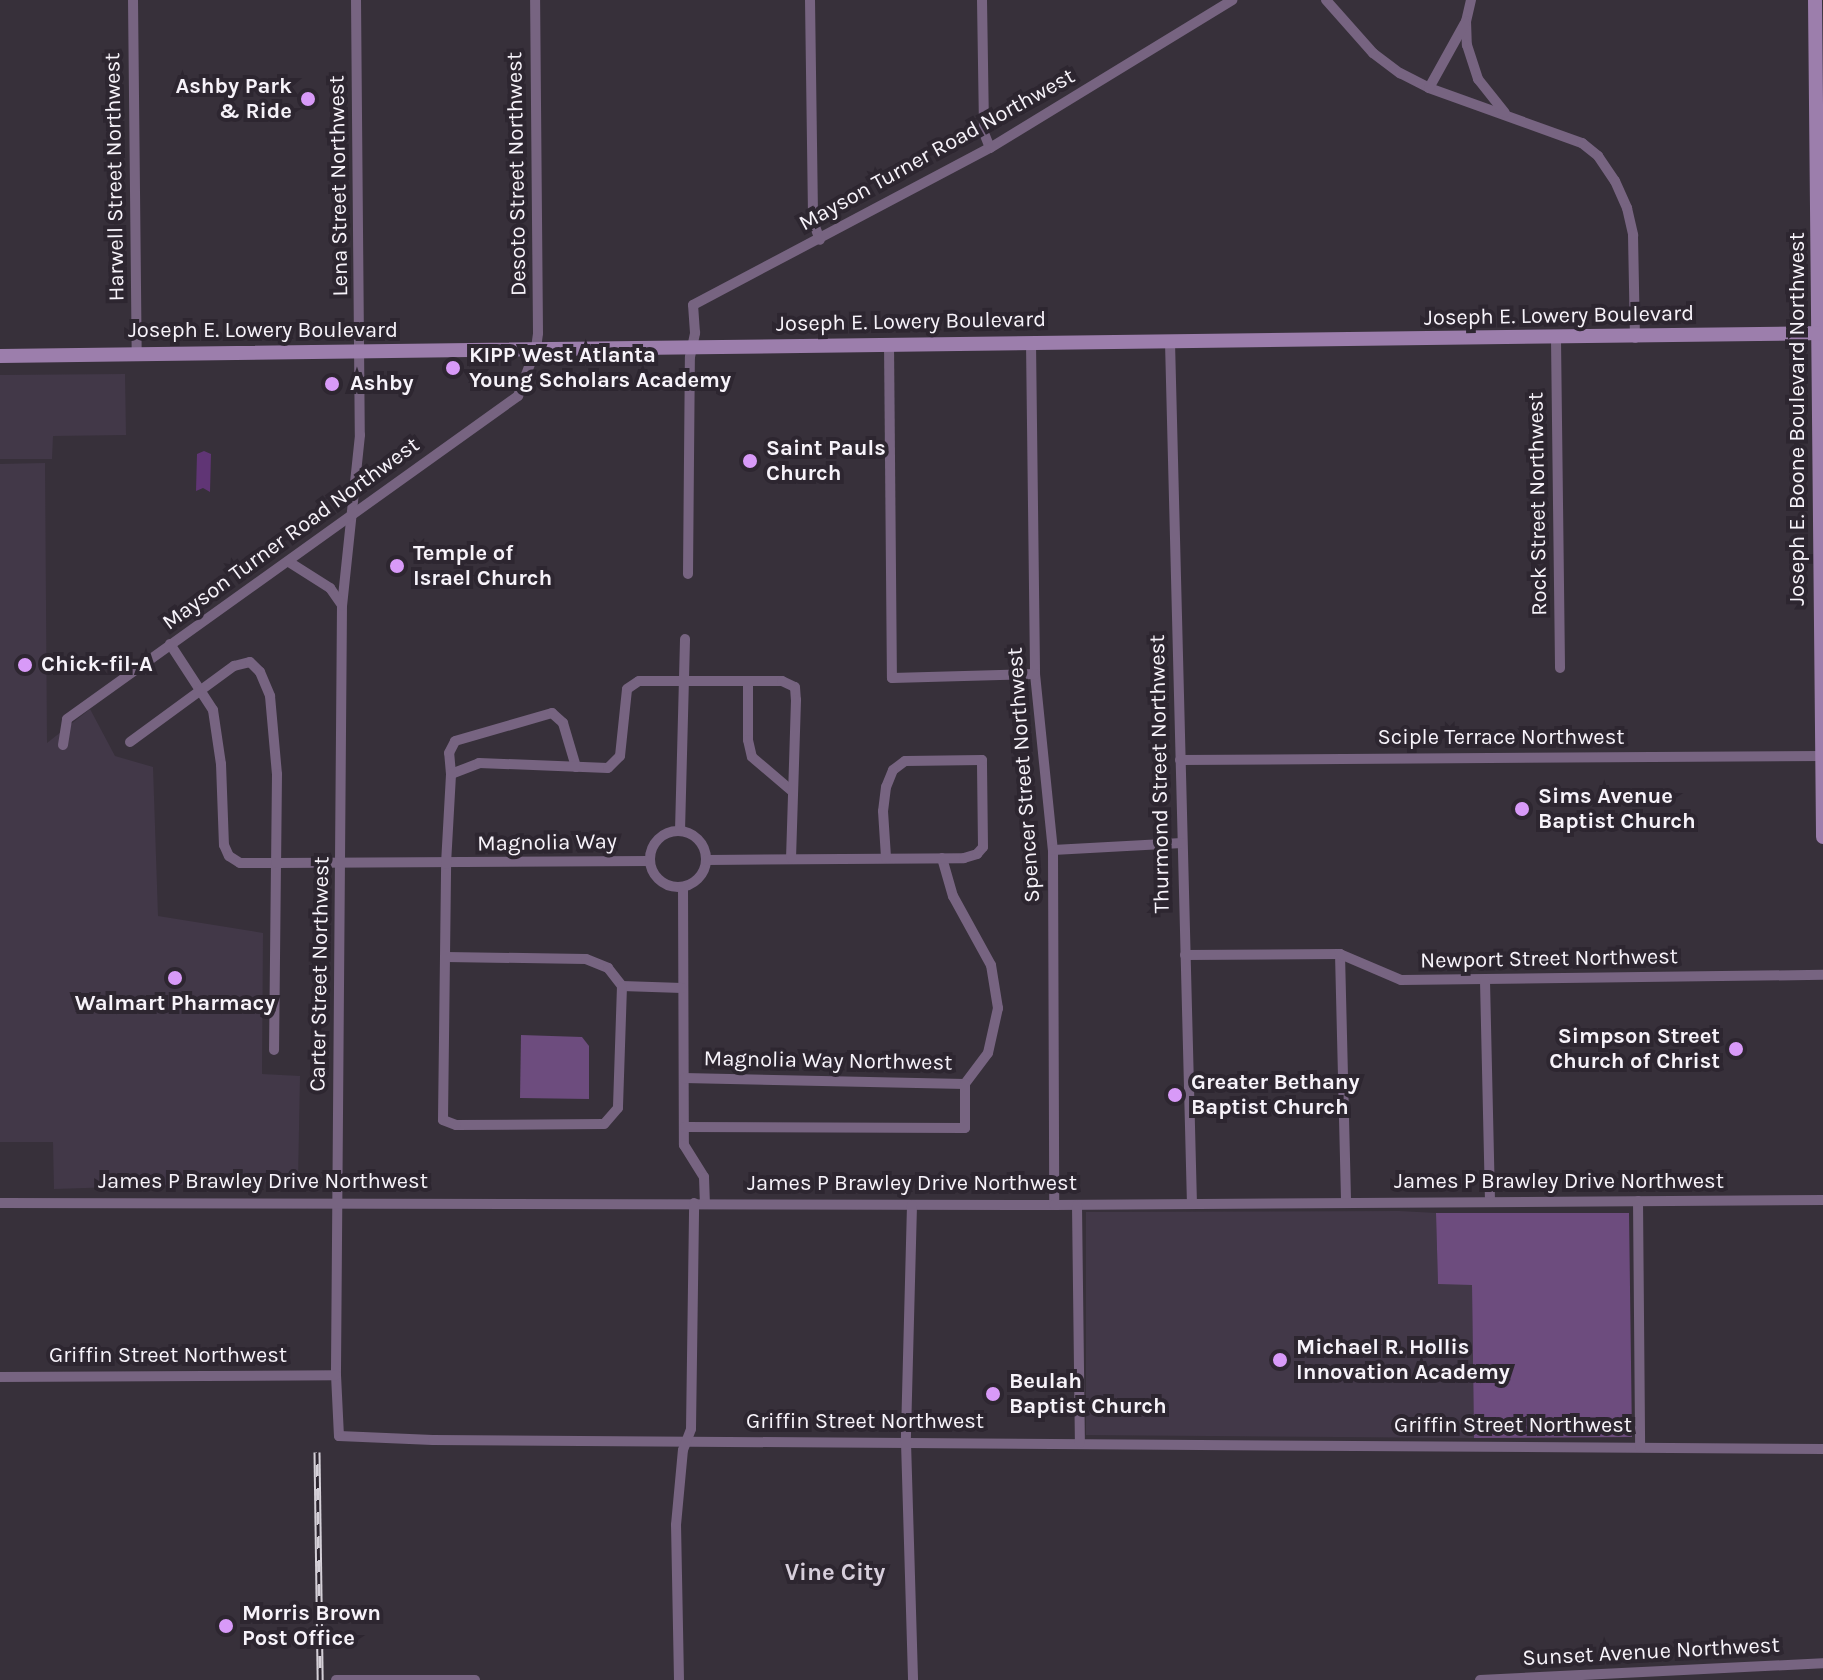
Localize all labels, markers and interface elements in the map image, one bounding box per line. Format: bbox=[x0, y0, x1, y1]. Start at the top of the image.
street label: Harwell Street Northwest bbox=[100, 52, 130, 302]
street label: Desoto Street Northwest bbox=[502, 52, 532, 296]
street label: Mayson Turner Road Northwest bbox=[795, 63, 1079, 237]
place label: Ashby Park & Ride bbox=[175, 73, 292, 124]
street label: Lena Street Northwest bbox=[324, 75, 354, 297]
marker: Ashby Park & Ride bbox=[299, 90, 317, 108]
street label: Joseph E. Boone Boulevard Northwest bbox=[1785, 232, 1811, 606]
street label: Joseph E. Lowery Boulevard bbox=[1424, 300, 1694, 332]
street label: Joseph E. Lowery Boulevard bbox=[776, 306, 1046, 338]
street label: Joseph E. Lowery Boulevard bbox=[128, 318, 398, 344]
place label: KIPP West Atlanta Young Scholars Academy bbox=[469, 342, 731, 394]
marker: KIPP West Atlanta Young Scholars Academy bbox=[444, 359, 462, 377]
place label: Ashby bbox=[350, 371, 414, 397]
marker: Ashby bbox=[321, 373, 343, 395]
street label: Rock Street Northwest bbox=[1523, 392, 1553, 616]
street label: Mayson Turner Road Northwest bbox=[157, 432, 425, 636]
place label: Saint Pauls Church bbox=[766, 435, 886, 486]
marker: Saint Pauls Church bbox=[741, 452, 759, 470]
place label: Temple of Israel Church bbox=[413, 540, 552, 592]
marker: Temple of Israel Church bbox=[388, 557, 406, 575]
street label: Thurmond Street Northwest bbox=[1144, 634, 1176, 914]
street label: Spencer Street Northwest bbox=[1002, 646, 1046, 904]
place label: Chick-fil-A bbox=[41, 652, 153, 678]
marker: Chick-fil-A bbox=[16, 656, 34, 674]
street label: Sciple Terrace Northwest bbox=[1378, 725, 1624, 751]
place label: Sims Avenue Baptist Church bbox=[1538, 783, 1696, 834]
marker: Sims Avenue Baptist Church bbox=[1513, 800, 1531, 818]
street label: Magnolia Way bbox=[477, 829, 617, 857]
street label: Carter Street Northwest bbox=[305, 856, 335, 1092]
street label: Newport Street Northwest bbox=[1420, 944, 1678, 974]
marker: Walmart Pharmacy bbox=[166, 969, 184, 987]
place label: Walmart Pharmacy bbox=[75, 991, 275, 1017]
place label: Simpson Street Church of Christ bbox=[1549, 1023, 1720, 1074]
marker: Simpson Street Church of Christ bbox=[1727, 1040, 1745, 1058]
street label: Magnolia Way Northwest bbox=[703, 1046, 953, 1076]
place label: Greater Bethany Baptist Church bbox=[1191, 1069, 1360, 1120]
marker: Greater Bethany Baptist Church bbox=[1166, 1086, 1184, 1104]
street label: James P Brawley Drive Northwest bbox=[98, 1169, 428, 1195]
street label: James P Brawley Drive Northwest bbox=[1394, 1169, 1724, 1195]
street label: James P Brawley Drive Northwest bbox=[747, 1171, 1077, 1197]
place label: Michael R. Hollis Innovation Academy bbox=[1296, 1334, 1510, 1386]
street label: Griffin Street Northwest bbox=[49, 1343, 287, 1369]
marker: Michael R. Hollis Innovation Academy bbox=[1271, 1351, 1289, 1369]
place label: Beulah Baptist Church bbox=[1009, 1368, 1167, 1420]
marker: Beulah Baptist Church bbox=[984, 1385, 1002, 1403]
street label: Griffin Street Northwest bbox=[746, 1409, 984, 1435]
street label: Griffin Street Northwest bbox=[1394, 1413, 1632, 1439]
district label: Vine City bbox=[785, 1559, 885, 1587]
place label: Morris Brown Post Office bbox=[242, 1600, 381, 1652]
marker: Morris Brown Post Office bbox=[217, 1617, 235, 1635]
street label: Sunset Avenue Northwest bbox=[1522, 1632, 1780, 1672]

